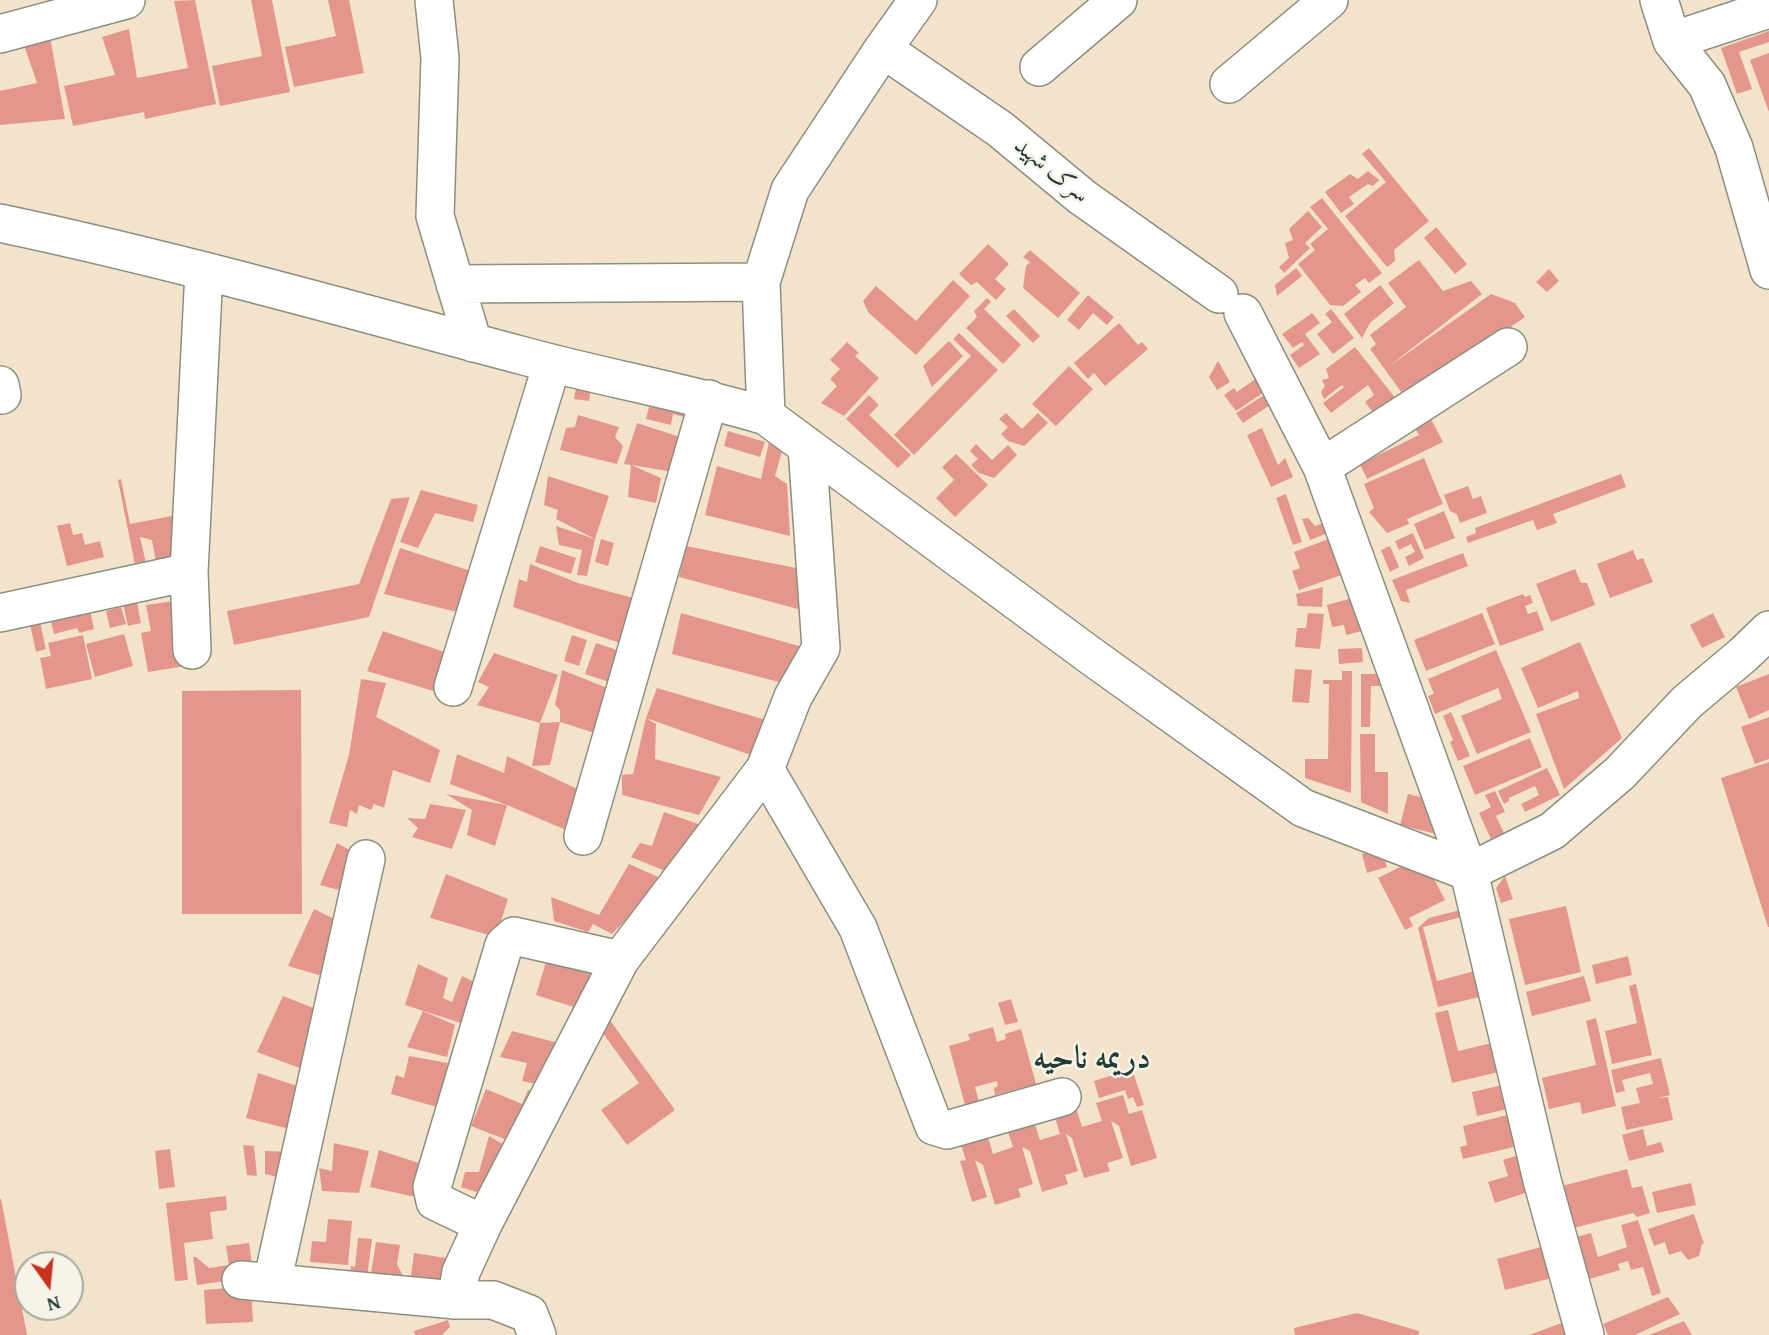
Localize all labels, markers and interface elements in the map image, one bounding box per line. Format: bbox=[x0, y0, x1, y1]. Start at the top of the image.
street label: سرک شهید bbox=[1008, 132, 1094, 210]
district label: دریمه ناحیه bbox=[1033, 1041, 1151, 1079]
north arrow bbox=[14, 1251, 84, 1321]
text: N bbox=[44, 1289, 64, 1320]

